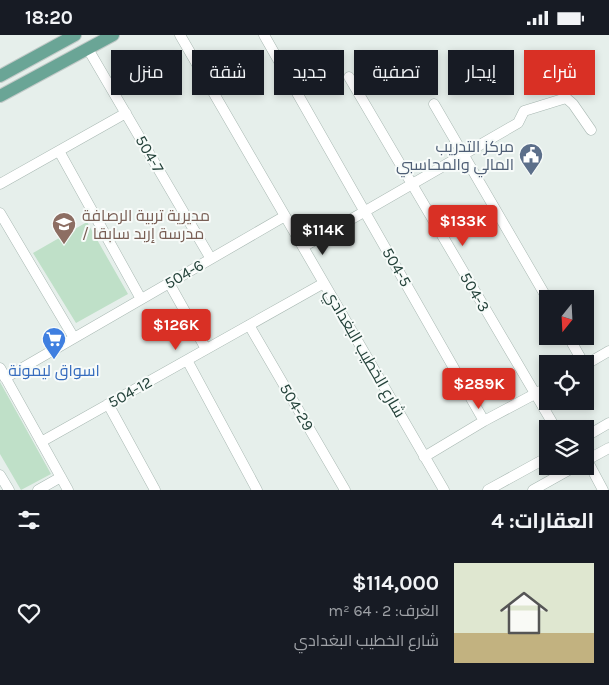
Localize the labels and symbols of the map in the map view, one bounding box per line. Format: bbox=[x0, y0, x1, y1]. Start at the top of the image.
street label: 504-7 bbox=[132, 132, 169, 177]
place label: مركز التدريب المالي والمحاسبي bbox=[396, 137, 514, 178]
public building icon: مركز التدريب المالي والمحاسبي bbox=[518, 142, 544, 176]
pin: $133K bbox=[428, 205, 498, 247]
place label: مديرية تربية الرصافة / مدرسة إربد سابقا bbox=[82, 206, 210, 243]
school or university icon: مديرية تربية الرصافة / مدرسة إربد سابقا bbox=[51, 211, 77, 245]
pin: $114K bbox=[288, 213, 358, 256]
street label: 504-5 bbox=[378, 244, 416, 290]
street label: 504-6 bbox=[161, 255, 207, 293]
street label: 504-3 bbox=[456, 269, 494, 315]
street label: شارع الخطيب البغدادي bbox=[317, 285, 410, 423]
north arrow bbox=[539, 290, 594, 345]
pin: $126K bbox=[141, 309, 211, 351]
supermarket icon: اسواق ليمونة bbox=[41, 326, 67, 360]
place label: اسواق ليمونة bbox=[8, 361, 100, 381]
pin: $289K bbox=[444, 367, 514, 410]
street label: 504-12 bbox=[105, 372, 155, 412]
street label: 504-29 bbox=[276, 380, 318, 434]

